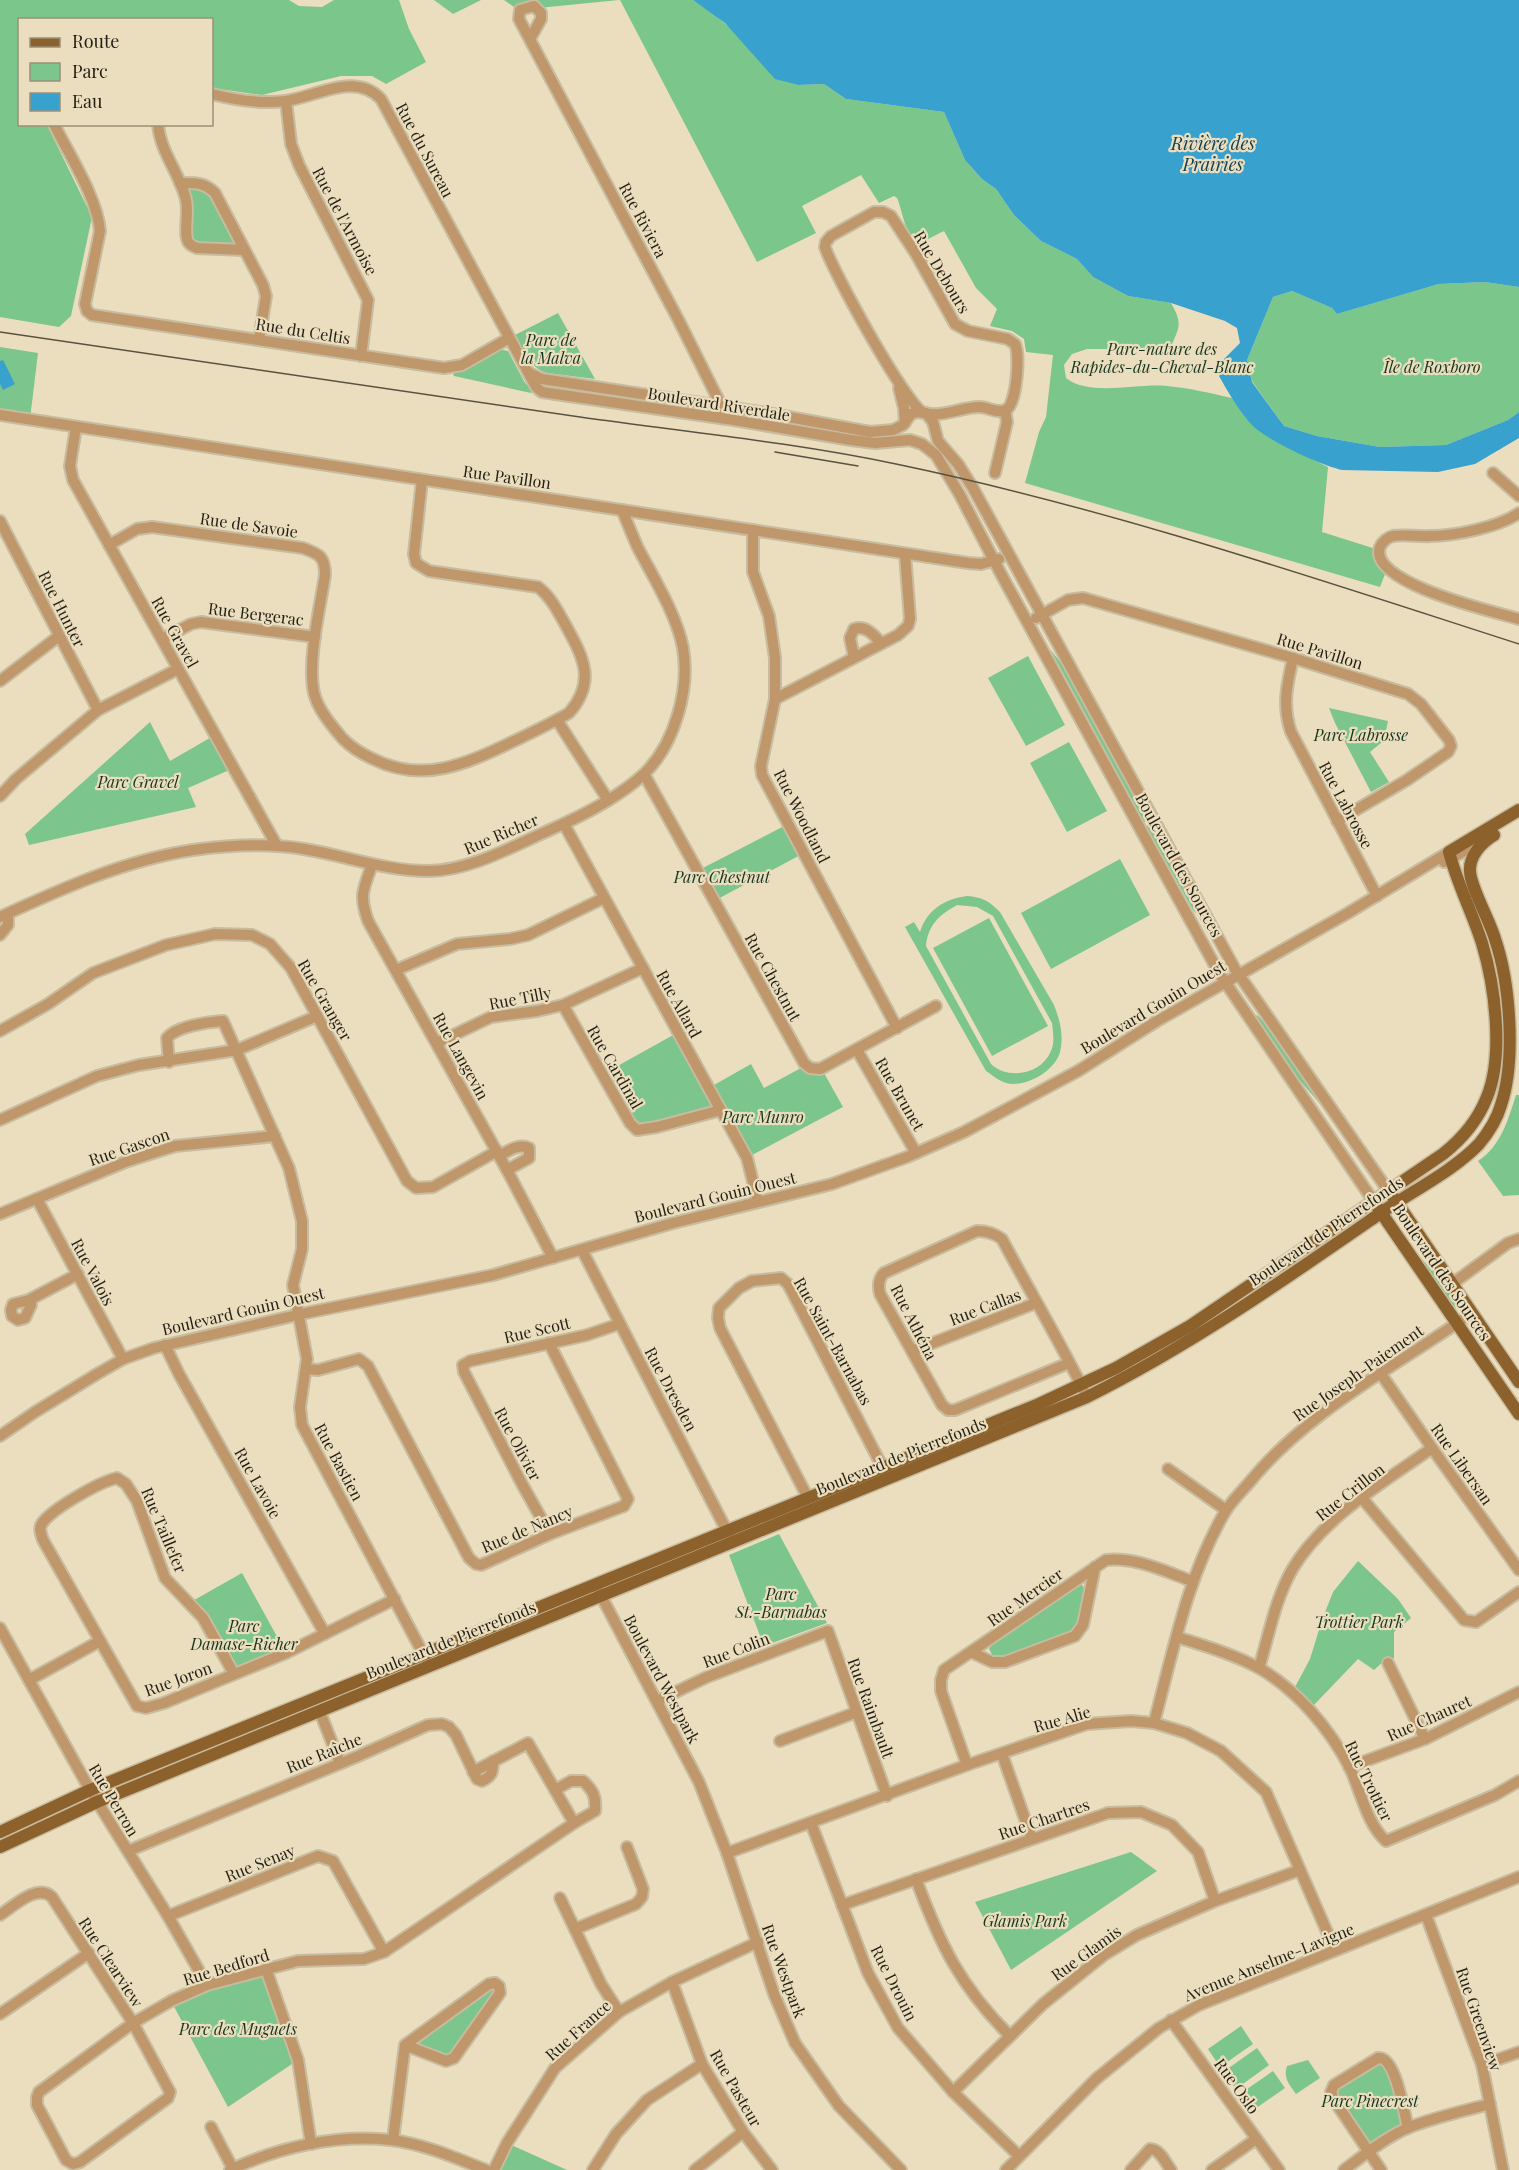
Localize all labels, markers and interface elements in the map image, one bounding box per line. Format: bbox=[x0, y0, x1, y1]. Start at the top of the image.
legend bbox=[18, 18, 213, 126]
text: Route bbox=[72, 29, 119, 53]
text: Parc bbox=[72, 59, 108, 83]
text: Eau bbox=[72, 89, 103, 113]
street label: Rue du Sureau bbox=[392, 99, 459, 201]
water label: Rivière des Prairies bbox=[1170, 131, 1255, 176]
street label: Rue de l'Armoise bbox=[308, 163, 383, 278]
street label: Rue Riviera bbox=[615, 178, 672, 261]
street label: Rue Debours bbox=[910, 227, 975, 317]
street label: Rue du Celtis bbox=[254, 313, 352, 348]
park label: Parc de la Malva bbox=[521, 329, 581, 368]
park label: Parc-nature des Rapides-du-Cheval-Blanc bbox=[1070, 338, 1253, 377]
park label: Île de Roxboro bbox=[1382, 356, 1481, 377]
street label: Boulevard Riverdale bbox=[646, 382, 792, 425]
street label: Rue Pavillon bbox=[462, 460, 553, 493]
street label: Rue de Savoie bbox=[199, 507, 299, 542]
street label: Rue Hunter bbox=[34, 567, 91, 651]
street label: Rue Gravel bbox=[147, 592, 204, 671]
street label: Rue Bergerac bbox=[207, 597, 305, 630]
street label: Rue Pavillon bbox=[1275, 628, 1366, 674]
park label: Parc Labrosse bbox=[1313, 724, 1408, 745]
street label: Rue Labrosse bbox=[1315, 757, 1378, 852]
street label: Rue Woodland bbox=[770, 765, 835, 866]
park label: Parc Gravel bbox=[96, 771, 179, 792]
street label: Boulevard des Sources bbox=[1131, 789, 1228, 940]
street label: Rue Richer bbox=[460, 808, 541, 859]
park label: Parc Chestnut bbox=[673, 866, 771, 887]
street label: Rue Chestnut bbox=[741, 929, 806, 1025]
street label: Rue Granger bbox=[294, 955, 357, 1044]
street label: Boulevard Gouin Ouest bbox=[1076, 955, 1230, 1058]
street label: Rue Allard bbox=[652, 966, 707, 1041]
street label: Rue Tilly bbox=[487, 981, 553, 1014]
street label: Rue Langevin bbox=[429, 1008, 494, 1104]
street label: Rue Cardinal bbox=[583, 1021, 648, 1113]
street label: Rue Brunet bbox=[871, 1053, 930, 1135]
park label: Parc Munro bbox=[721, 1106, 804, 1127]
street label: Rue Gascon bbox=[86, 1123, 172, 1170]
street label: Boulevard Gouin Ouest bbox=[632, 1166, 798, 1227]
street label: Boulevard de Pierrefonds bbox=[1245, 1171, 1407, 1290]
street label: Boulevard des Sources bbox=[1389, 1199, 1496, 1344]
street label: Rue Valois bbox=[67, 1234, 120, 1309]
street label: Rue Saint-Barnabas bbox=[790, 1273, 877, 1408]
street label: Rue Athéna bbox=[886, 1280, 942, 1363]
street label: Boulevard Gouin Ouest bbox=[160, 1282, 326, 1339]
street label: Rue Callas bbox=[946, 1283, 1024, 1330]
street label: Rue Scott bbox=[502, 1312, 573, 1347]
street label: Rue Joseph-Paiement bbox=[1288, 1319, 1427, 1426]
street label: Rue Dresden bbox=[641, 1343, 703, 1435]
street label: Rue Olivier bbox=[490, 1403, 547, 1484]
street label: Boulevard de Pierrefonds bbox=[813, 1412, 989, 1499]
street label: Rue Bastien bbox=[310, 1419, 369, 1505]
street label: Rue Libersan bbox=[1427, 1419, 1498, 1509]
street label: Rue Lavoie bbox=[230, 1443, 287, 1522]
street label: Rue Crillon bbox=[1311, 1458, 1389, 1525]
street label: Rue Taillefer bbox=[137, 1484, 192, 1576]
street label: Rue de Nancy bbox=[478, 1500, 576, 1557]
street label: Rue Mercier bbox=[983, 1563, 1067, 1630]
park label: Parc St.-Barnabas bbox=[734, 1583, 827, 1622]
street label: Boulevard de Pierrefonds bbox=[363, 1596, 539, 1683]
street label: Boulevard Westpark bbox=[620, 1611, 705, 1747]
park label: Trottier Park bbox=[1314, 1611, 1404, 1632]
park label: Parc Damase-Richer bbox=[190, 1615, 299, 1654]
street label: Rue Colin bbox=[699, 1627, 773, 1672]
street label: Rue Raimbault bbox=[844, 1655, 899, 1761]
street label: Rue Joron bbox=[141, 1656, 215, 1700]
street label: Rue Chauret bbox=[1383, 1690, 1474, 1745]
street label: Rue Alie bbox=[1031, 1700, 1093, 1737]
street label: Rue Raîche bbox=[283, 1728, 365, 1777]
street label: Rue Trottier bbox=[1341, 1737, 1398, 1825]
street label: Rue Perron bbox=[85, 1760, 145, 1840]
street label: Rue Chartres bbox=[996, 1793, 1092, 1844]
street label: Rue Senay bbox=[222, 1839, 298, 1886]
park label: Glamis Park bbox=[983, 1910, 1067, 1931]
street label: Rue Clearview bbox=[75, 1913, 149, 2011]
street label: Avenue Anselme-Lavigne bbox=[1180, 1918, 1357, 2006]
street label: Rue Glamis bbox=[1047, 1920, 1125, 1985]
street label: Rue Westpark bbox=[758, 1921, 811, 2021]
street label: Rue Drouin bbox=[866, 1941, 923, 2025]
street label: Rue Bedford bbox=[180, 1943, 271, 1990]
street label: Rue Greenview bbox=[1452, 1964, 1507, 2074]
street label: Rue France bbox=[540, 1995, 615, 2065]
park label: Parc des Muguets bbox=[178, 2018, 297, 2039]
street label: Rue Pasteur bbox=[706, 2045, 767, 2130]
street label: Rue Oslo bbox=[1210, 2054, 1265, 2118]
park label: Parc Pinecrest bbox=[1320, 2090, 1419, 2111]

